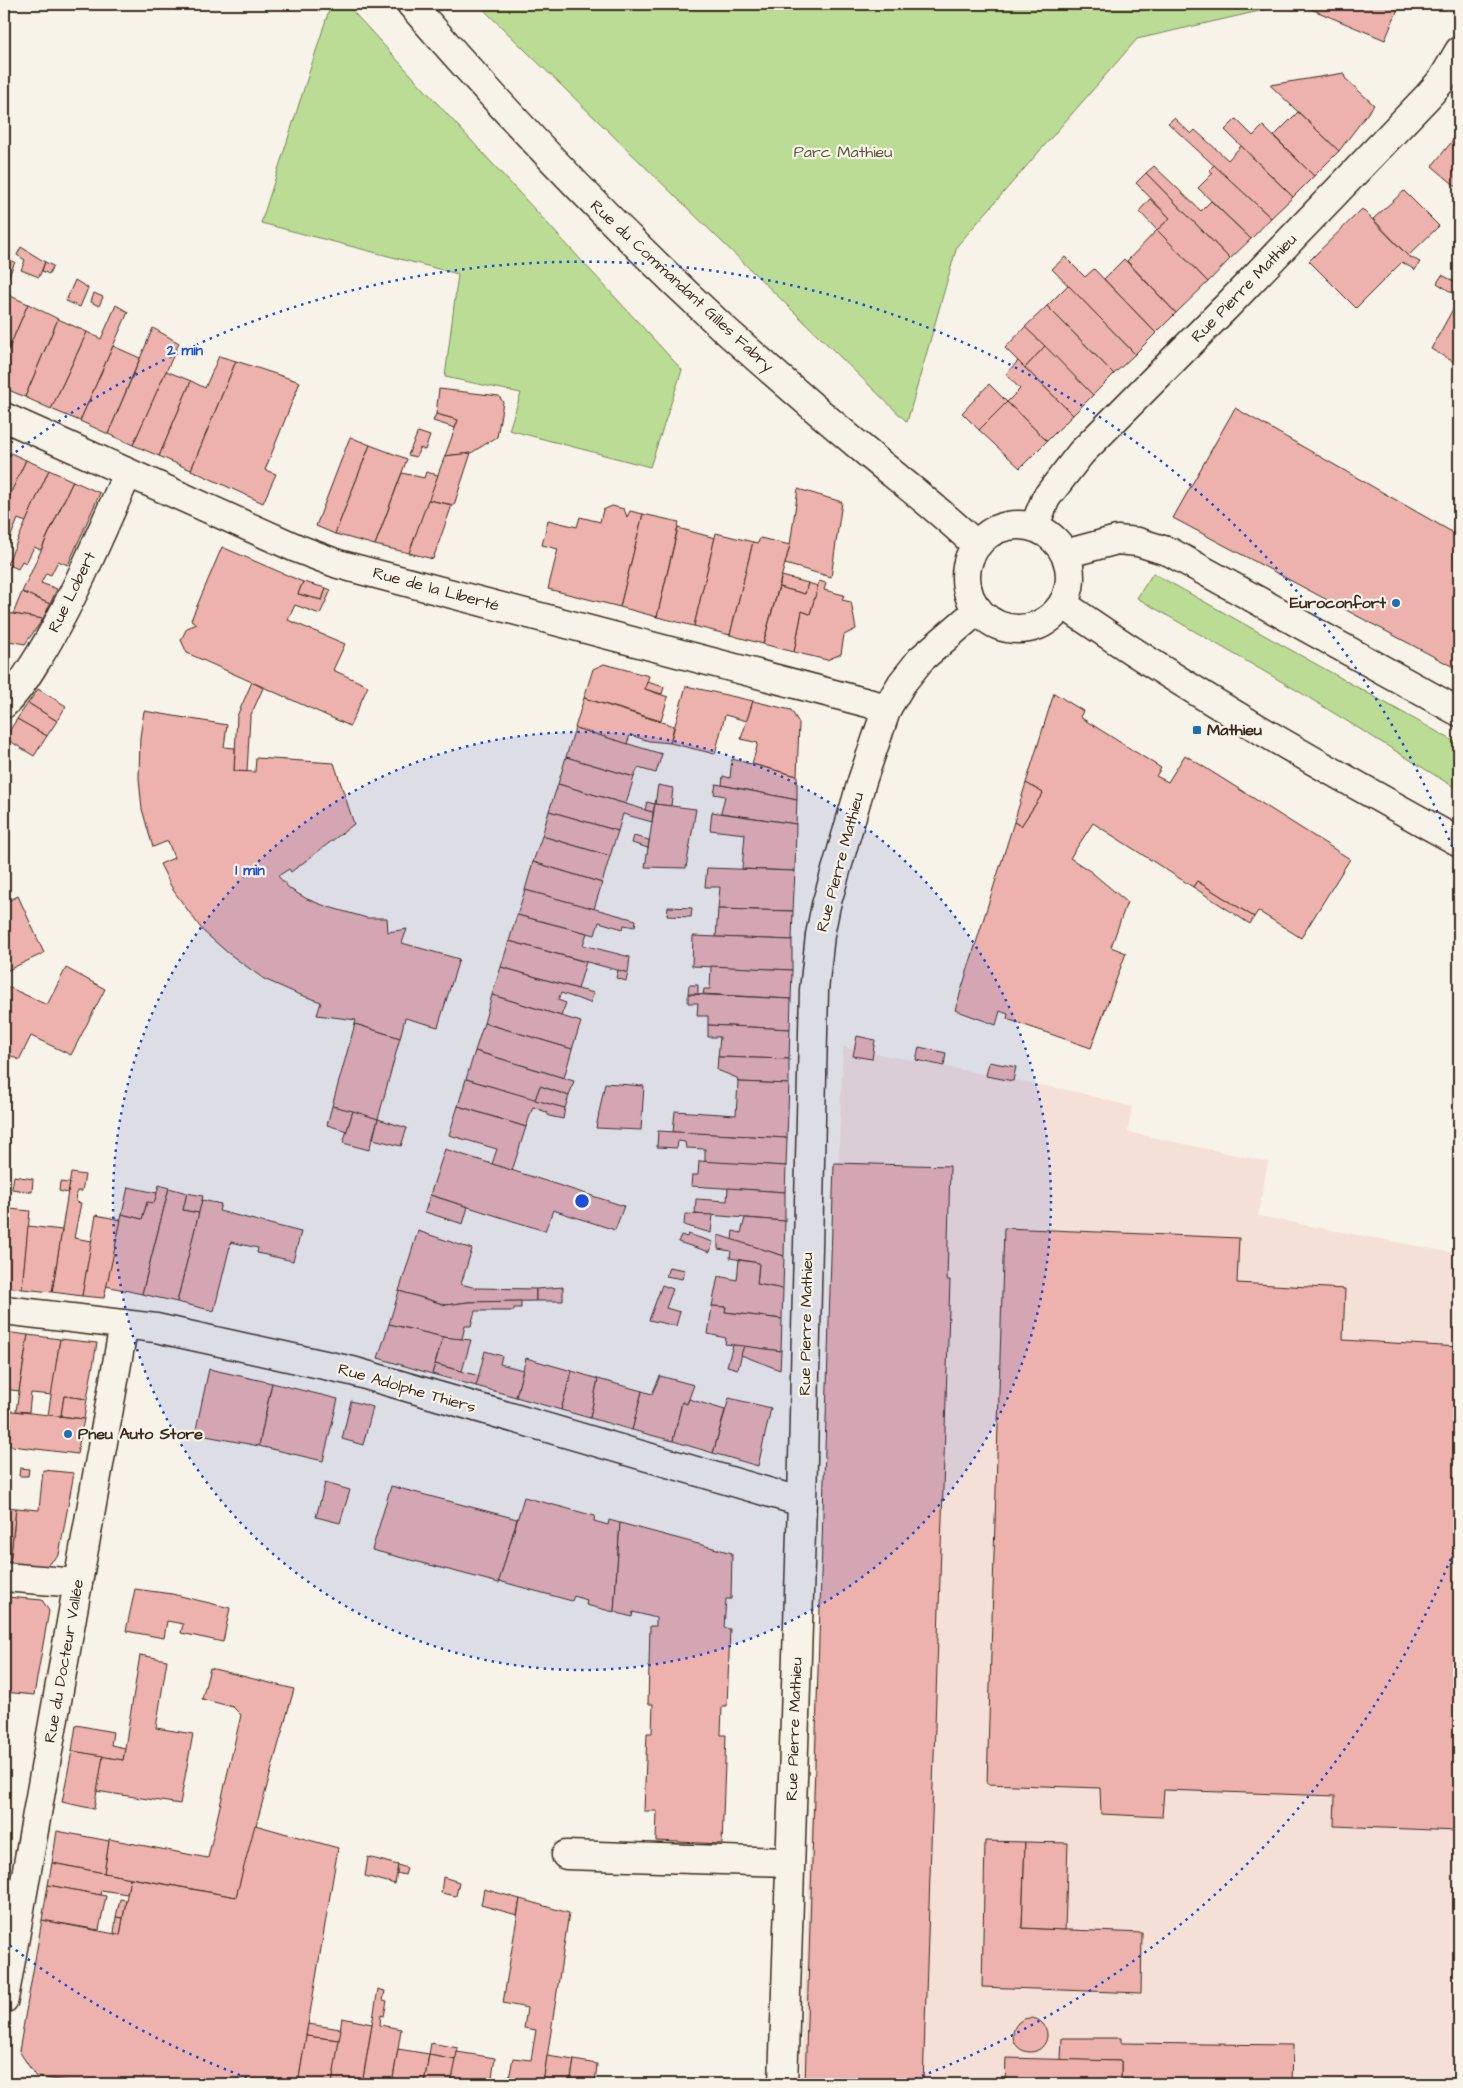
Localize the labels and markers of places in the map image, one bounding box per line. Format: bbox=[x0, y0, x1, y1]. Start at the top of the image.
place label: Euroconfort bbox=[1290, 592, 1387, 614]
marker: Euroconfort bbox=[1390, 597, 1402, 609]
place label: Mathieu bbox=[1207, 719, 1262, 741]
marker: Mathieu bbox=[1191, 724, 1203, 736]
centre of rings bbox=[573, 1192, 591, 1210]
place label: Pneu Auto Store bbox=[78, 1423, 203, 1445]
marker: Pneu Auto Store bbox=[62, 1428, 74, 1440]

